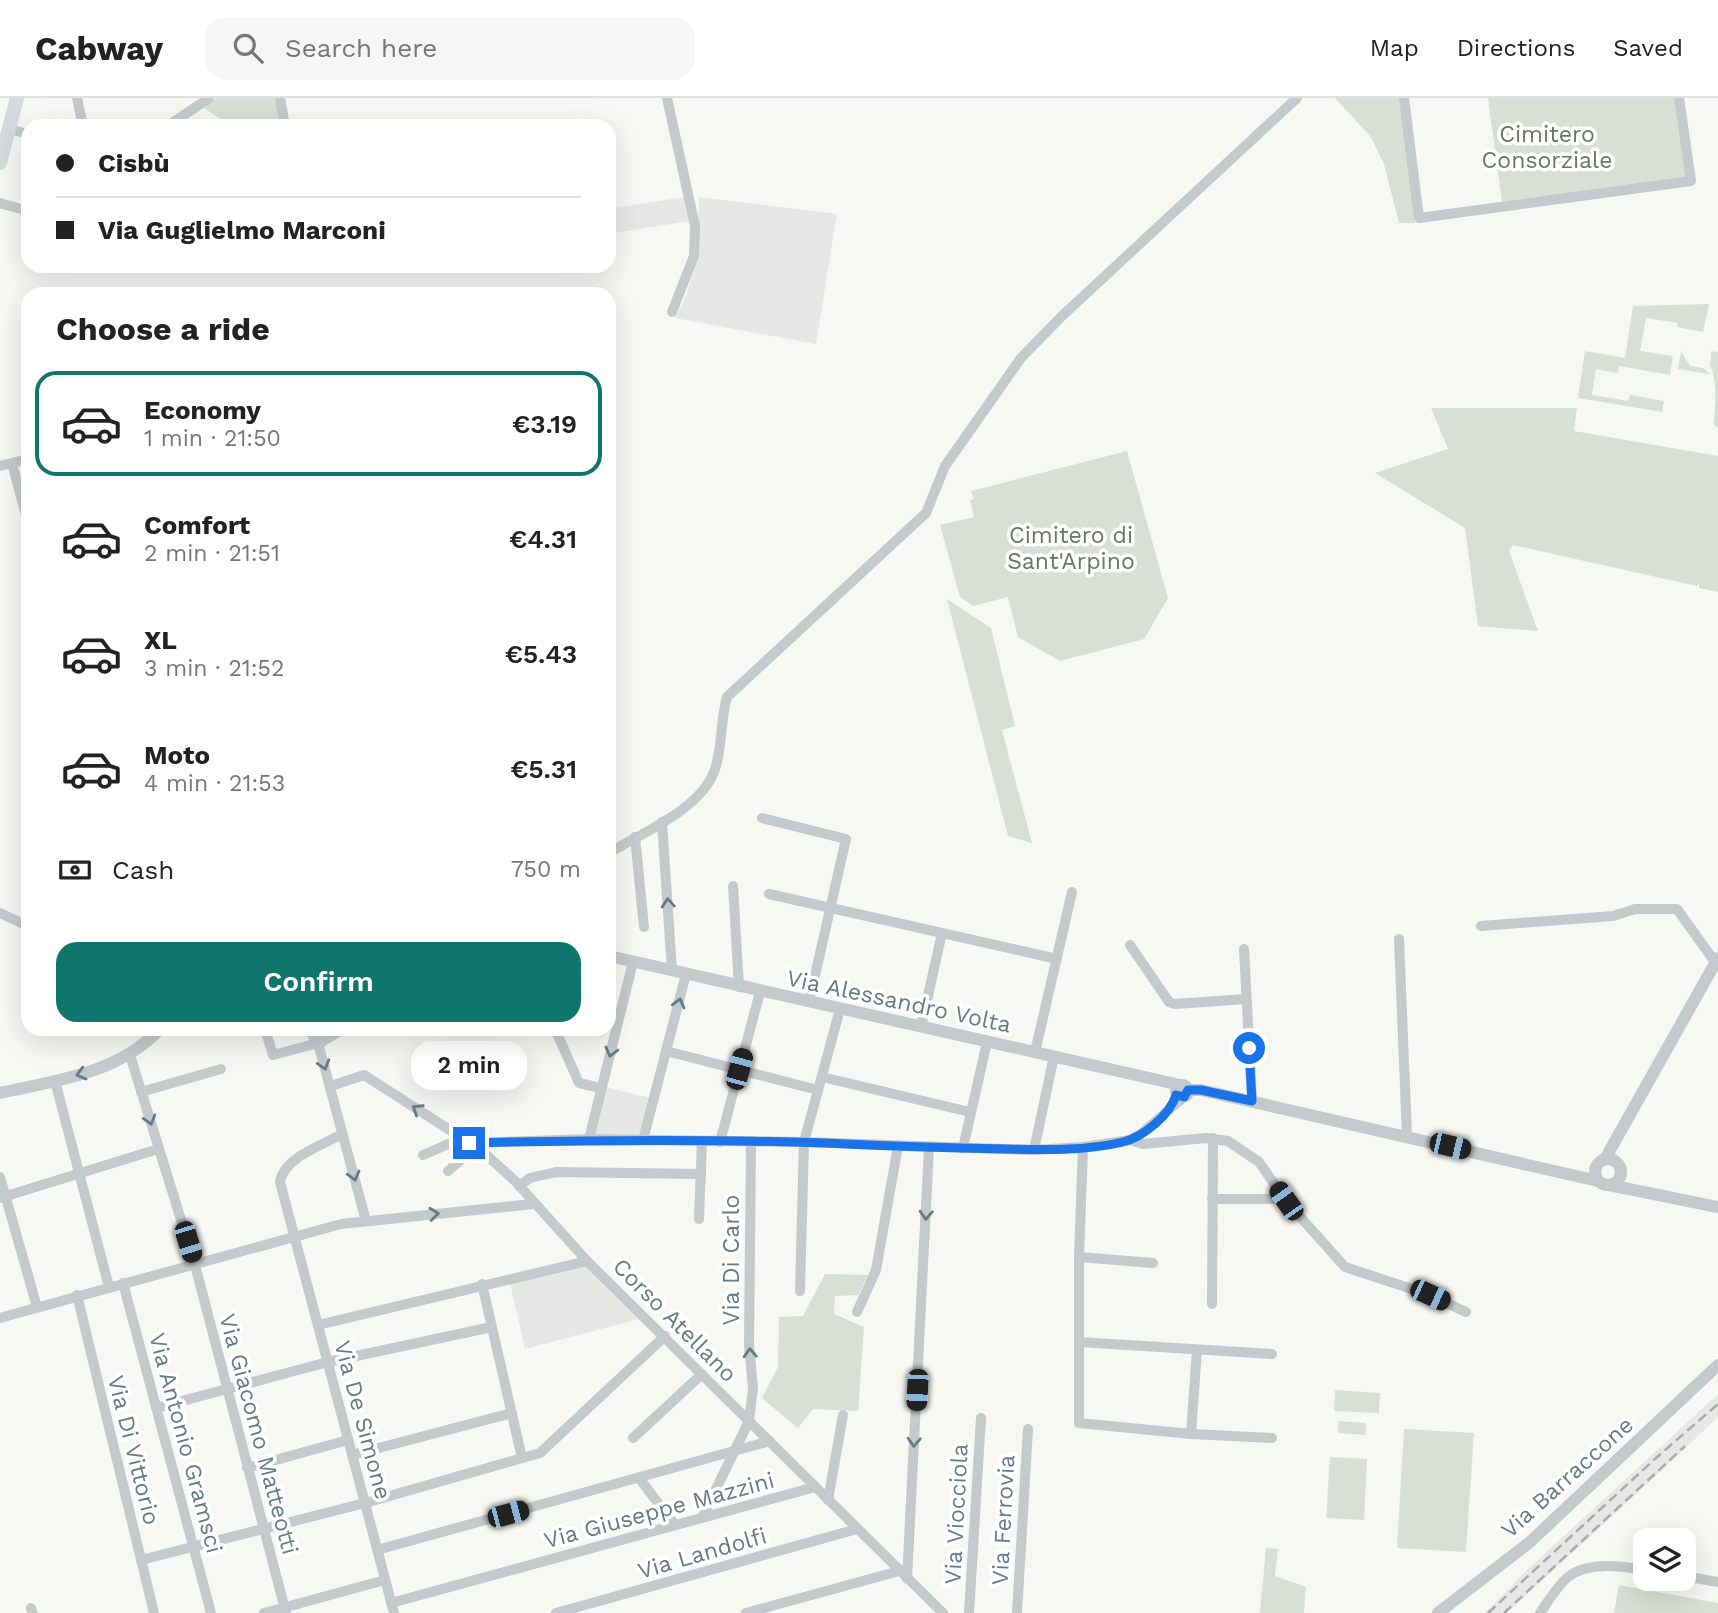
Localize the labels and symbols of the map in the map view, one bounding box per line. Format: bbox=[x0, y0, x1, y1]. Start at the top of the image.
park label: Cimitero Consorziale bbox=[1482, 121, 1612, 174]
park label: Cimitero di Sant'Arpino bbox=[1007, 522, 1135, 575]
one-way arrow bbox=[660, 897, 675, 908]
street label: Via Alessandro Volta bbox=[784, 965, 1014, 1038]
one-way arrow bbox=[670, 997, 685, 1009]
route start bbox=[1233, 1032, 1265, 1064]
callout: 2 min bbox=[411, 1042, 527, 1090]
one-way arrow bbox=[605, 1046, 619, 1058]
car bbox=[724, 1046, 755, 1092]
one-way arrow bbox=[316, 1058, 331, 1070]
one-way arrow bbox=[75, 1066, 87, 1080]
one-way arrow bbox=[411, 1105, 424, 1118]
one-way arrow bbox=[141, 1114, 156, 1126]
route end bbox=[453, 1127, 485, 1159]
car bbox=[1428, 1131, 1473, 1161]
one-way arrow bbox=[345, 1170, 360, 1182]
car bbox=[1266, 1178, 1307, 1224]
street label: Via Di Carlo bbox=[718, 1195, 745, 1325]
one-way arrow bbox=[428, 1207, 439, 1222]
one-way arrow bbox=[919, 1210, 934, 1221]
car bbox=[172, 1219, 205, 1265]
street label: Corso Atellano bbox=[607, 1253, 742, 1388]
car bbox=[1407, 1277, 1454, 1313]
street label: Via Giacomo Matteotti bbox=[213, 1311, 304, 1557]
street label: Via Antonio Gramsci bbox=[143, 1330, 228, 1556]
street label: Via De Simone bbox=[328, 1338, 397, 1502]
one-way arrow bbox=[743, 1347, 758, 1358]
car bbox=[906, 1368, 929, 1412]
street label: Via Di Vittorio bbox=[102, 1373, 165, 1528]
street label: Via Barraccone bbox=[1496, 1411, 1639, 1544]
one-way arrow bbox=[907, 1437, 922, 1448]
street label: Via Viocciola bbox=[939, 1443, 974, 1585]
street label: Via Ferrovia bbox=[987, 1454, 1020, 1586]
street label: Via Giuseppe Mazzini bbox=[541, 1467, 777, 1554]
car bbox=[485, 1498, 532, 1530]
street label: Via Landolfi bbox=[635, 1522, 770, 1585]

